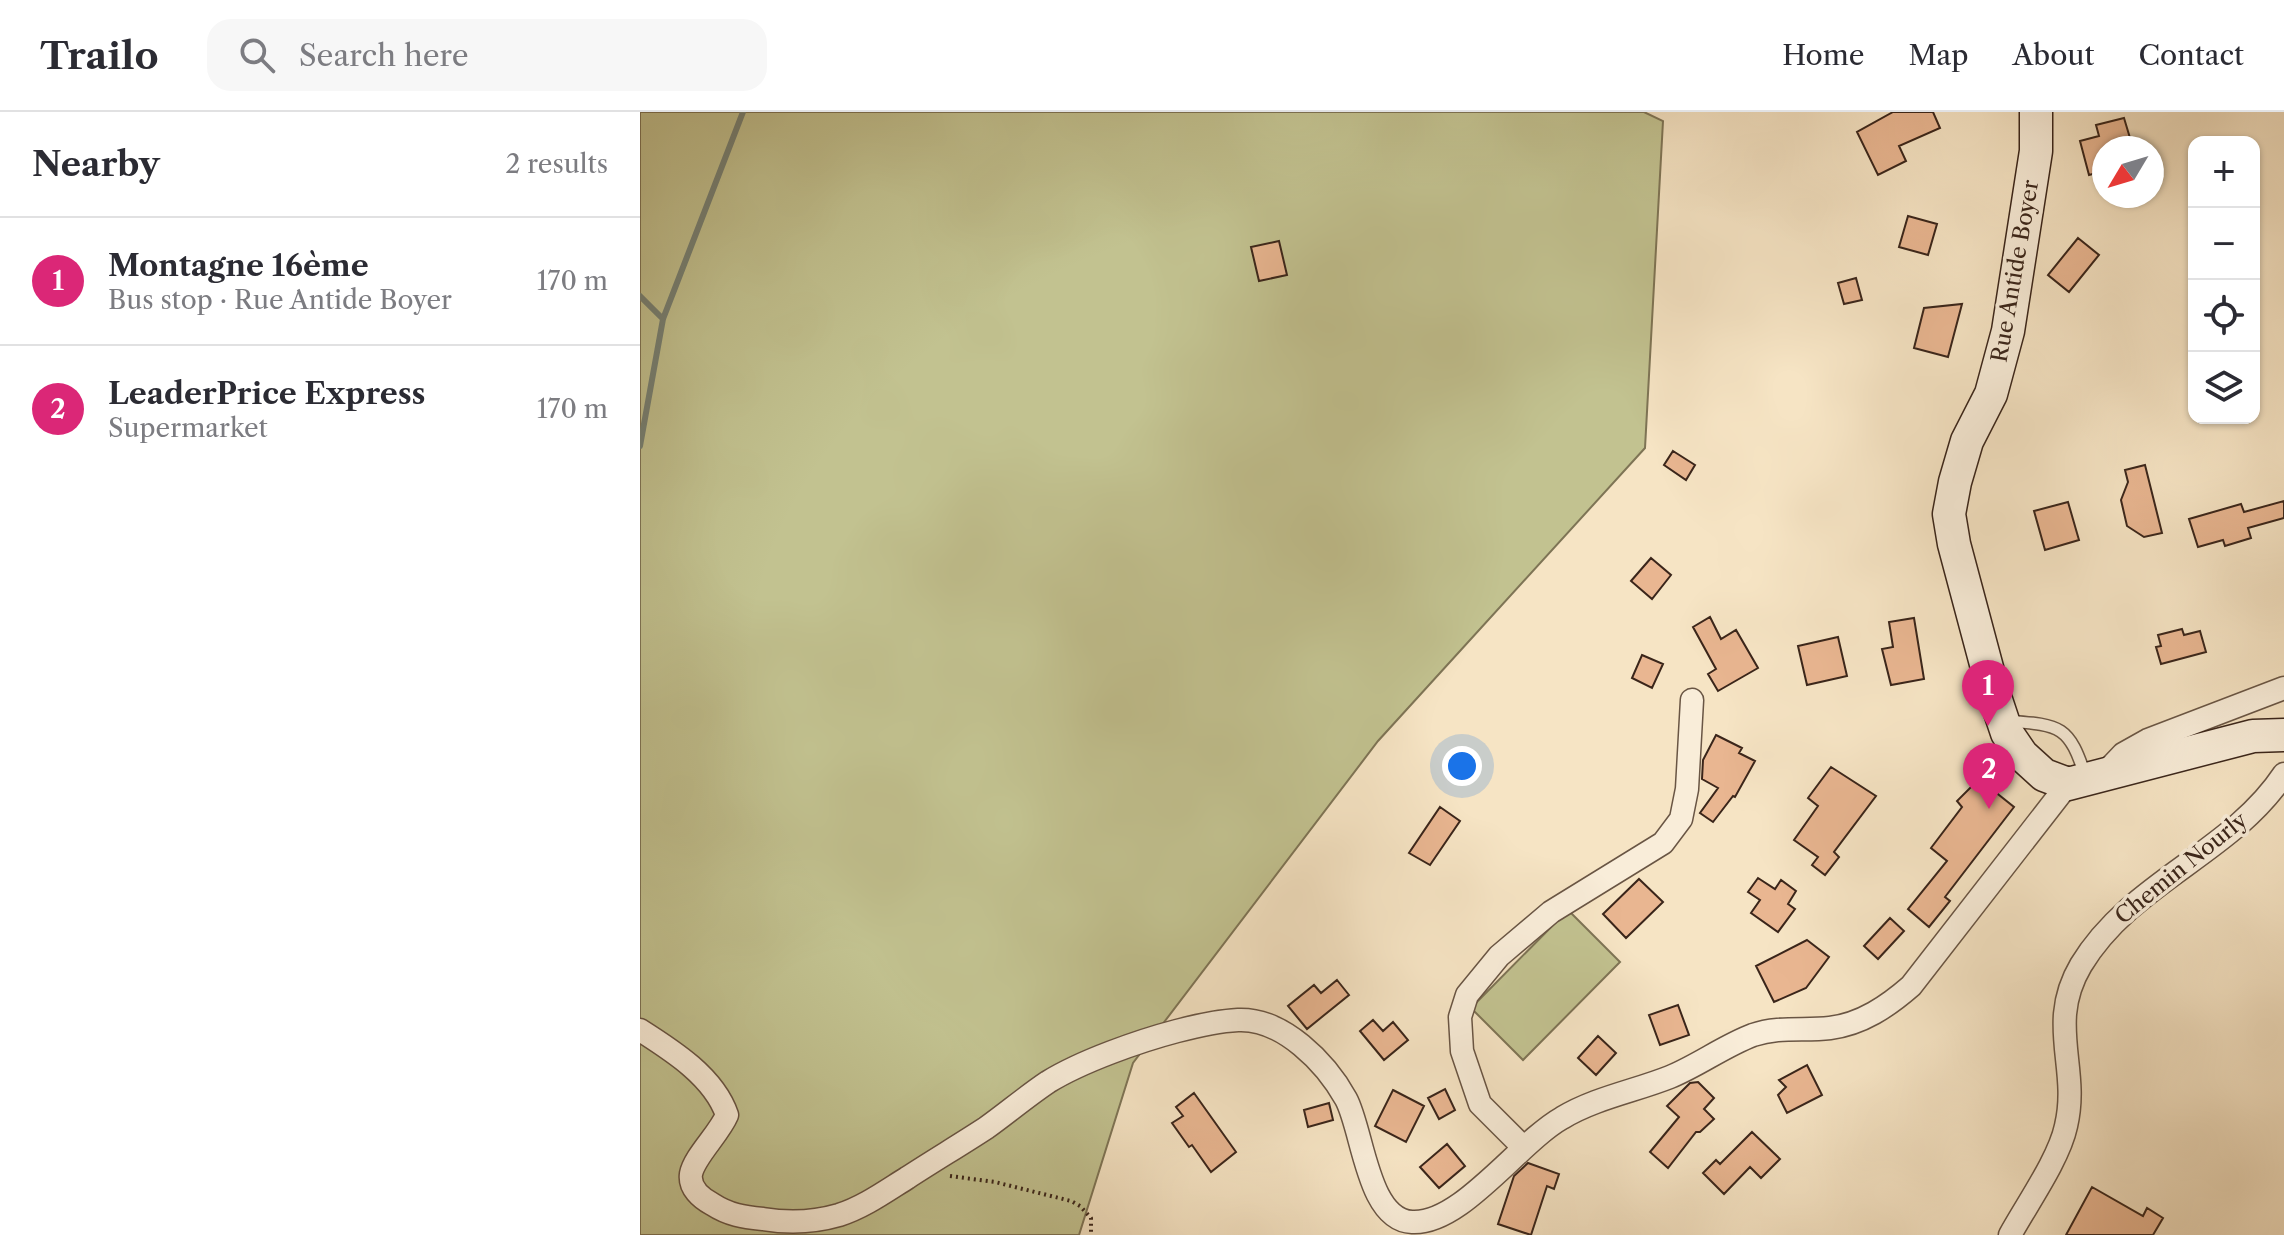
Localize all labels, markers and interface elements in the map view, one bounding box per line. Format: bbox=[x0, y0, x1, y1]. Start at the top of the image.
search box bbox=[207, 19, 767, 91]
text: Trailo bbox=[40, 32, 159, 79]
icon: search bbox=[235, 33, 279, 77]
text: Search here bbox=[299, 37, 469, 74]
text: Home bbox=[1782, 38, 1864, 72]
text: Map bbox=[1908, 38, 1968, 72]
text: About bbox=[2012, 38, 2094, 72]
text: Contact bbox=[2138, 38, 2244, 72]
north arrow bbox=[2092, 136, 2164, 208]
map controls bbox=[2188, 136, 2260, 424]
button: + bbox=[2188, 136, 2260, 208]
text: Nearby bbox=[32, 143, 160, 185]
text: 2 results bbox=[505, 148, 608, 180]
street label: Rue Antide Boyer bbox=[1986, 178, 2044, 364]
button: − bbox=[2188, 208, 2260, 280]
text: Montagne 16ème bbox=[108, 247, 369, 284]
text: 1 bbox=[52, 265, 64, 297]
text: 170 m bbox=[537, 265, 608, 297]
button: locate bbox=[2188, 280, 2260, 352]
text: Bus stop · Rue Antide Boyer bbox=[108, 284, 452, 316]
button: layers bbox=[2188, 352, 2260, 424]
text: LeaderPrice Express bbox=[108, 375, 426, 412]
text: 2 bbox=[50, 393, 66, 425]
text: 170 m bbox=[537, 393, 608, 425]
text: Supermarket bbox=[108, 412, 268, 444]
pin: 1 bbox=[1962, 660, 2014, 726]
pin: 2 bbox=[1963, 743, 2015, 809]
your location bbox=[1442, 746, 1482, 786]
street label: Chemin Nourly bbox=[2109, 806, 2253, 930]

